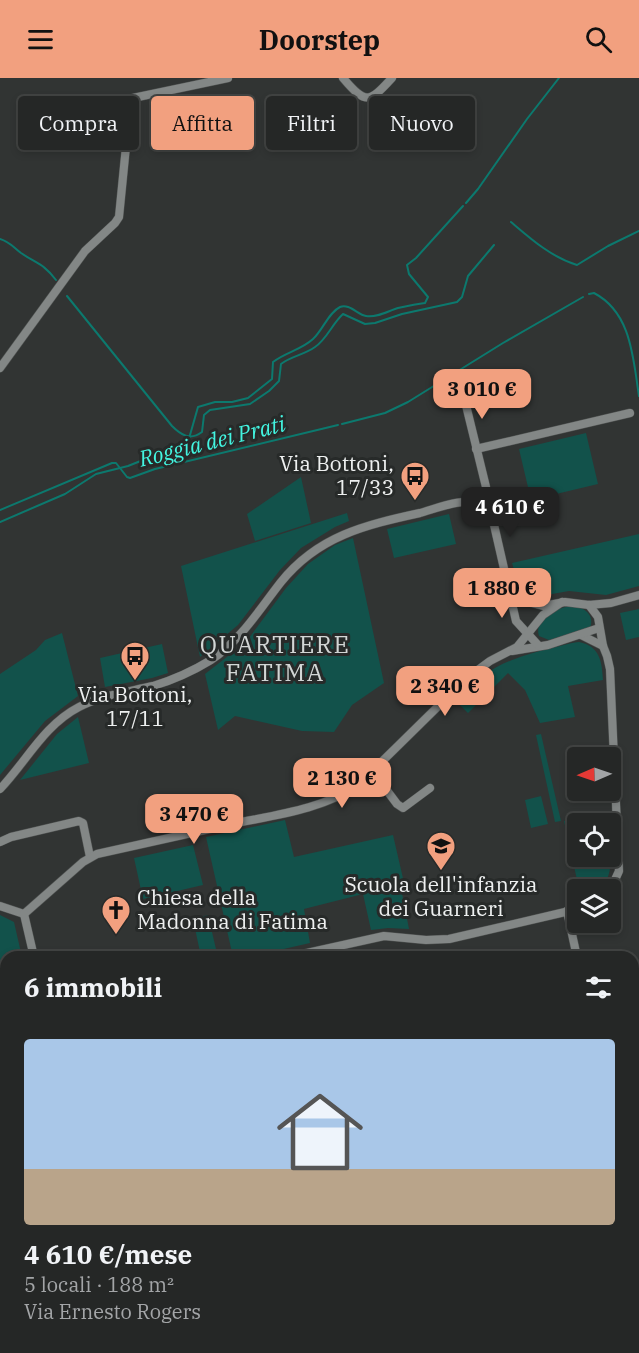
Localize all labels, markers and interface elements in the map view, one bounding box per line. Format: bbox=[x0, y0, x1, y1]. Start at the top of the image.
text: Doorstep bbox=[259, 22, 380, 57]
icon: menu bbox=[24, 23, 57, 56]
icon: search bbox=[582, 23, 615, 56]
chip: Compra bbox=[18, 96, 139, 150]
chip: Affitta bbox=[151, 96, 254, 150]
chip: Filtri bbox=[266, 96, 357, 150]
chip: Nuovo bbox=[369, 96, 475, 150]
pin: 3 010 € bbox=[427, 369, 537, 420]
text: 3 010 € bbox=[447, 375, 517, 402]
water label: Roggia dei Prati bbox=[135, 408, 288, 473]
place label: Via Bottoni, 17/33 bbox=[279, 449, 394, 501]
bus stop icon: Via Bottoni, 17/33 bbox=[399, 460, 431, 502]
pin: 4 610 € bbox=[455, 487, 565, 538]
text: 4 610 € bbox=[475, 493, 545, 520]
pin: 1 880 € bbox=[447, 568, 557, 619]
text: 1 880 € bbox=[467, 574, 537, 601]
district label: QUARTIERE FATIMA bbox=[200, 628, 350, 688]
bus stop icon: Via Bottoni, 17/11 bbox=[119, 640, 151, 682]
pin: 2 340 € bbox=[390, 666, 500, 717]
text: 2 340 € bbox=[410, 672, 480, 699]
place label: Via Bottoni, 17/11 bbox=[78, 680, 192, 732]
north arrow bbox=[567, 747, 621, 801]
map controls bbox=[567, 747, 621, 933]
pin: 2 130 € bbox=[287, 758, 397, 809]
text: 2 130 € bbox=[307, 764, 377, 791]
pin: 3 470 € bbox=[139, 794, 249, 845]
text: 3 470 € bbox=[159, 800, 229, 827]
button: locate bbox=[567, 813, 621, 867]
school or university icon: Scuola dell'infanzia dei Guarneri bbox=[425, 830, 457, 872]
place label: Scuola dell'infanzia dei Guarneri bbox=[344, 870, 538, 922]
button: layers bbox=[567, 879, 621, 933]
place label: Chiesa della Madonna di Fatima bbox=[137, 883, 328, 935]
church icon: Chiesa della Madonna di Fatima bbox=[100, 894, 132, 936]
text: 6 immobili bbox=[24, 970, 162, 1004]
icon: filters bbox=[582, 971, 615, 1004]
icon: home bbox=[266, 1078, 374, 1186]
text: 4 610 €/mese bbox=[24, 1237, 192, 1271]
text: 5 locali · 188 m² bbox=[24, 1271, 174, 1298]
text: Via Ernesto Rogers bbox=[24, 1298, 201, 1325]

